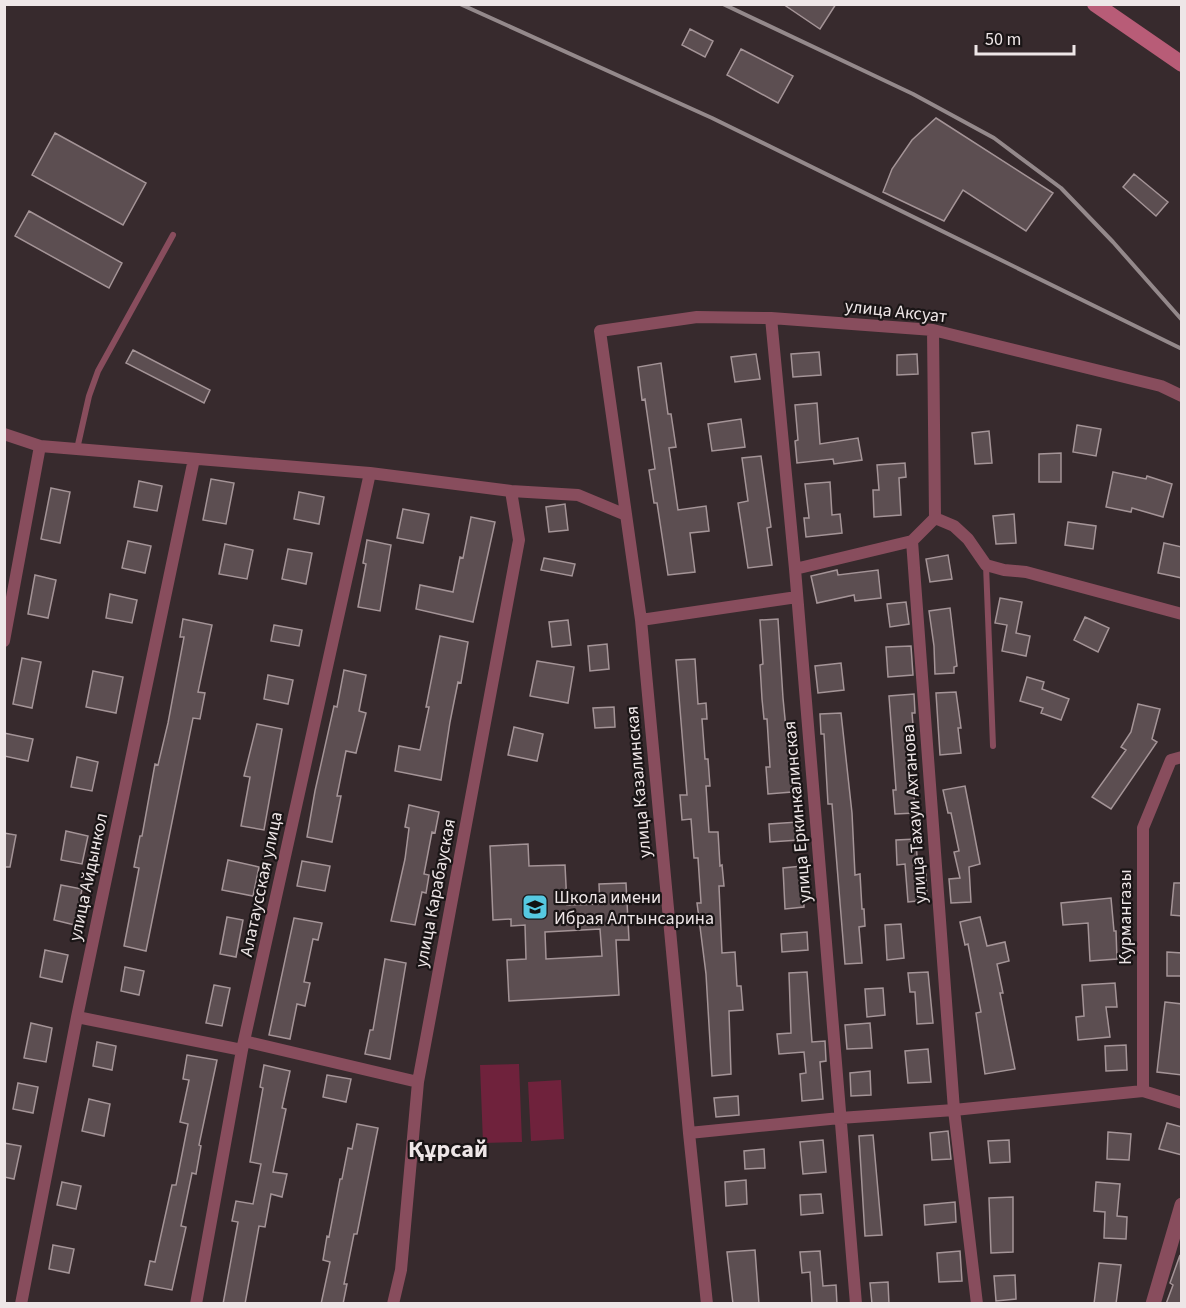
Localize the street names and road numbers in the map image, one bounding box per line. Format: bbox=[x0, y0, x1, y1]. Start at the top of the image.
street label: улица Аксуат bbox=[844, 294, 948, 329]
street label: улица Казалинская bbox=[619, 705, 658, 859]
street label: улица Еркинкалинская bbox=[777, 720, 818, 904]
street label: улица Тахауи Ахтанова bbox=[896, 723, 933, 904]
street label: Алатаусская улица bbox=[234, 809, 289, 959]
street label: улица Айдынкол bbox=[63, 811, 114, 944]
street label: улица Карабауская bbox=[409, 816, 462, 970]
street label: Курмангазы bbox=[1113, 869, 1138, 965]

